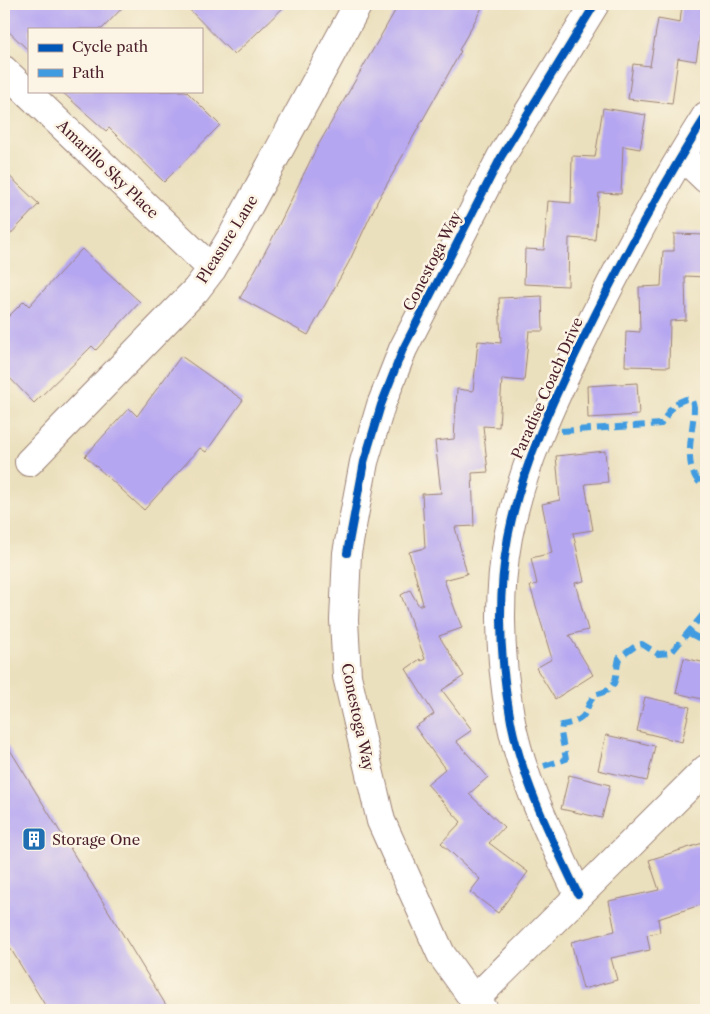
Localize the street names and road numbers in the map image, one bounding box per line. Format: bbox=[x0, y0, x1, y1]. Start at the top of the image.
street label: Amarillo Sky Place bbox=[53, 115, 163, 222]
street label: Pleasure Lane bbox=[192, 191, 262, 287]
street label: Conestoga Way bbox=[399, 207, 466, 314]
street label: Paradise Coach Drive bbox=[507, 314, 587, 462]
street label: Conestoga Way bbox=[337, 661, 379, 773]

